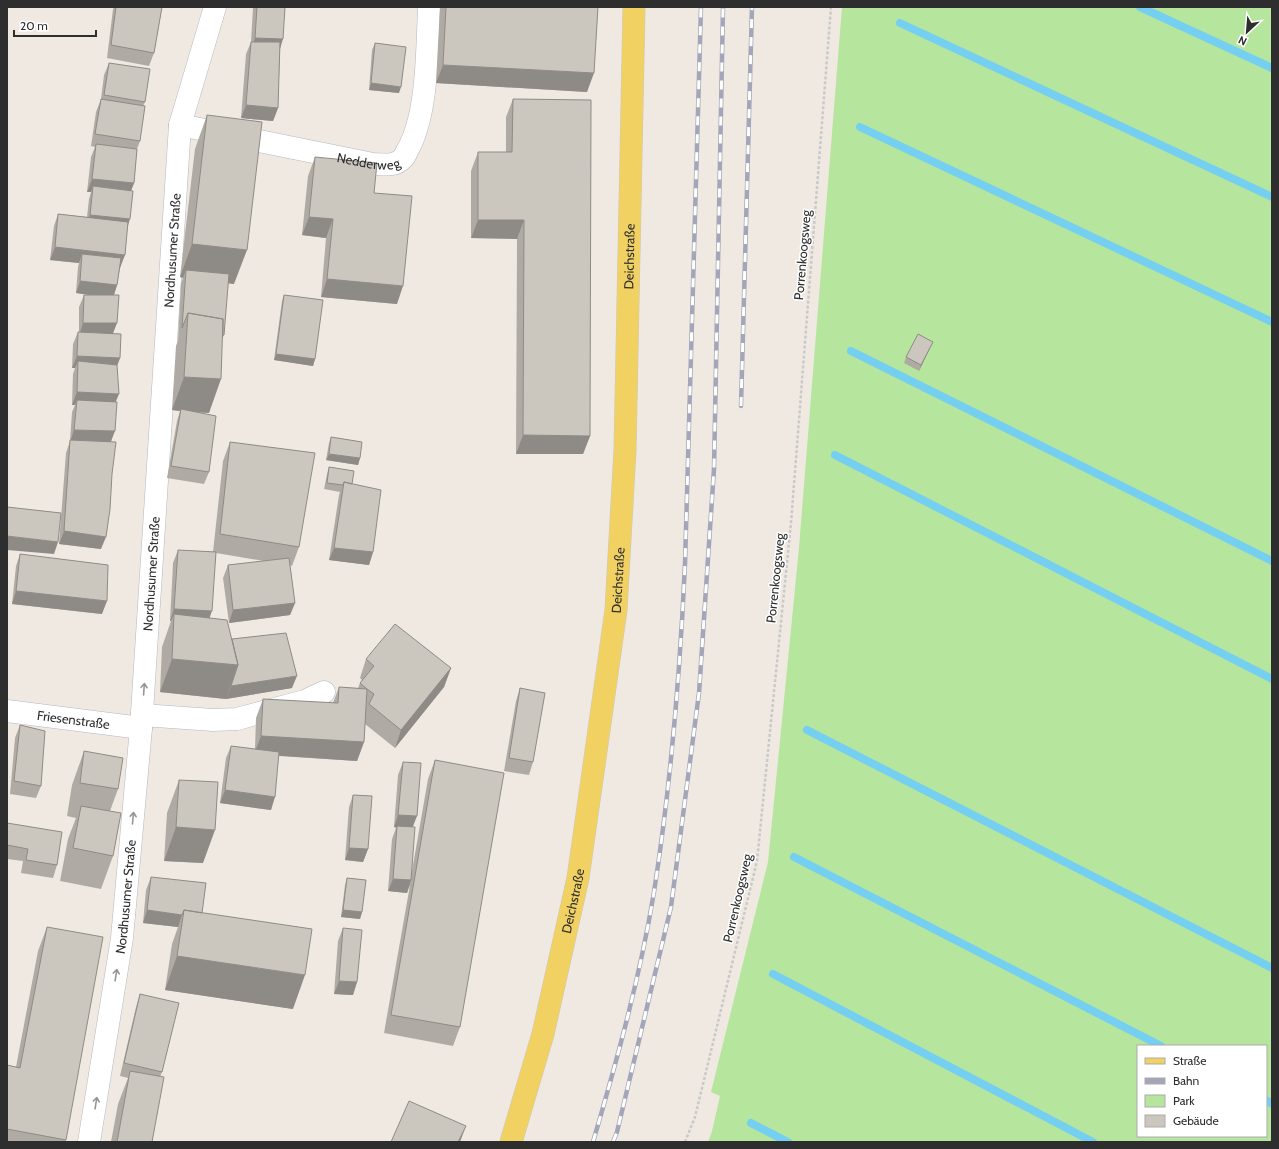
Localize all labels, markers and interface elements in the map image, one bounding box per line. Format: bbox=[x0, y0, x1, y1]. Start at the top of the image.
scale bar bbox=[14, 12, 96, 38]
north arrow bbox=[1227, 12, 1267, 52]
text: 20 m bbox=[20, 18, 48, 33]
text: N bbox=[1236, 33, 1249, 49]
street label: Nedderweg bbox=[336, 149, 403, 173]
street label: Nordhusumer Straße bbox=[160, 192, 184, 308]
street label: Porrenkoogsweg bbox=[790, 209, 814, 301]
street label: Deichstraße bbox=[620, 223, 638, 290]
street label: Nordhusumer Straße bbox=[139, 516, 163, 632]
street label: Porrenkoogsweg bbox=[762, 532, 788, 624]
street label: Deichstraße bbox=[608, 547, 628, 614]
one-way arrow bbox=[140, 682, 147, 695]
street label: Friesenstraße bbox=[36, 707, 111, 732]
one-way arrow bbox=[129, 812, 136, 825]
street label: Nordhusumer Straße bbox=[112, 839, 139, 955]
street label: Porrenkoogsweg bbox=[719, 852, 755, 944]
street label: Deichstraße bbox=[558, 867, 587, 935]
one-way arrow bbox=[112, 969, 120, 982]
legend bbox=[1137, 1045, 1267, 1137]
text: Straße bbox=[1173, 1053, 1206, 1068]
text: Bahn bbox=[1173, 1073, 1199, 1088]
text: Park bbox=[1173, 1093, 1195, 1108]
one-way arrow bbox=[92, 1097, 100, 1110]
text: Gebäude bbox=[1173, 1113, 1219, 1128]

